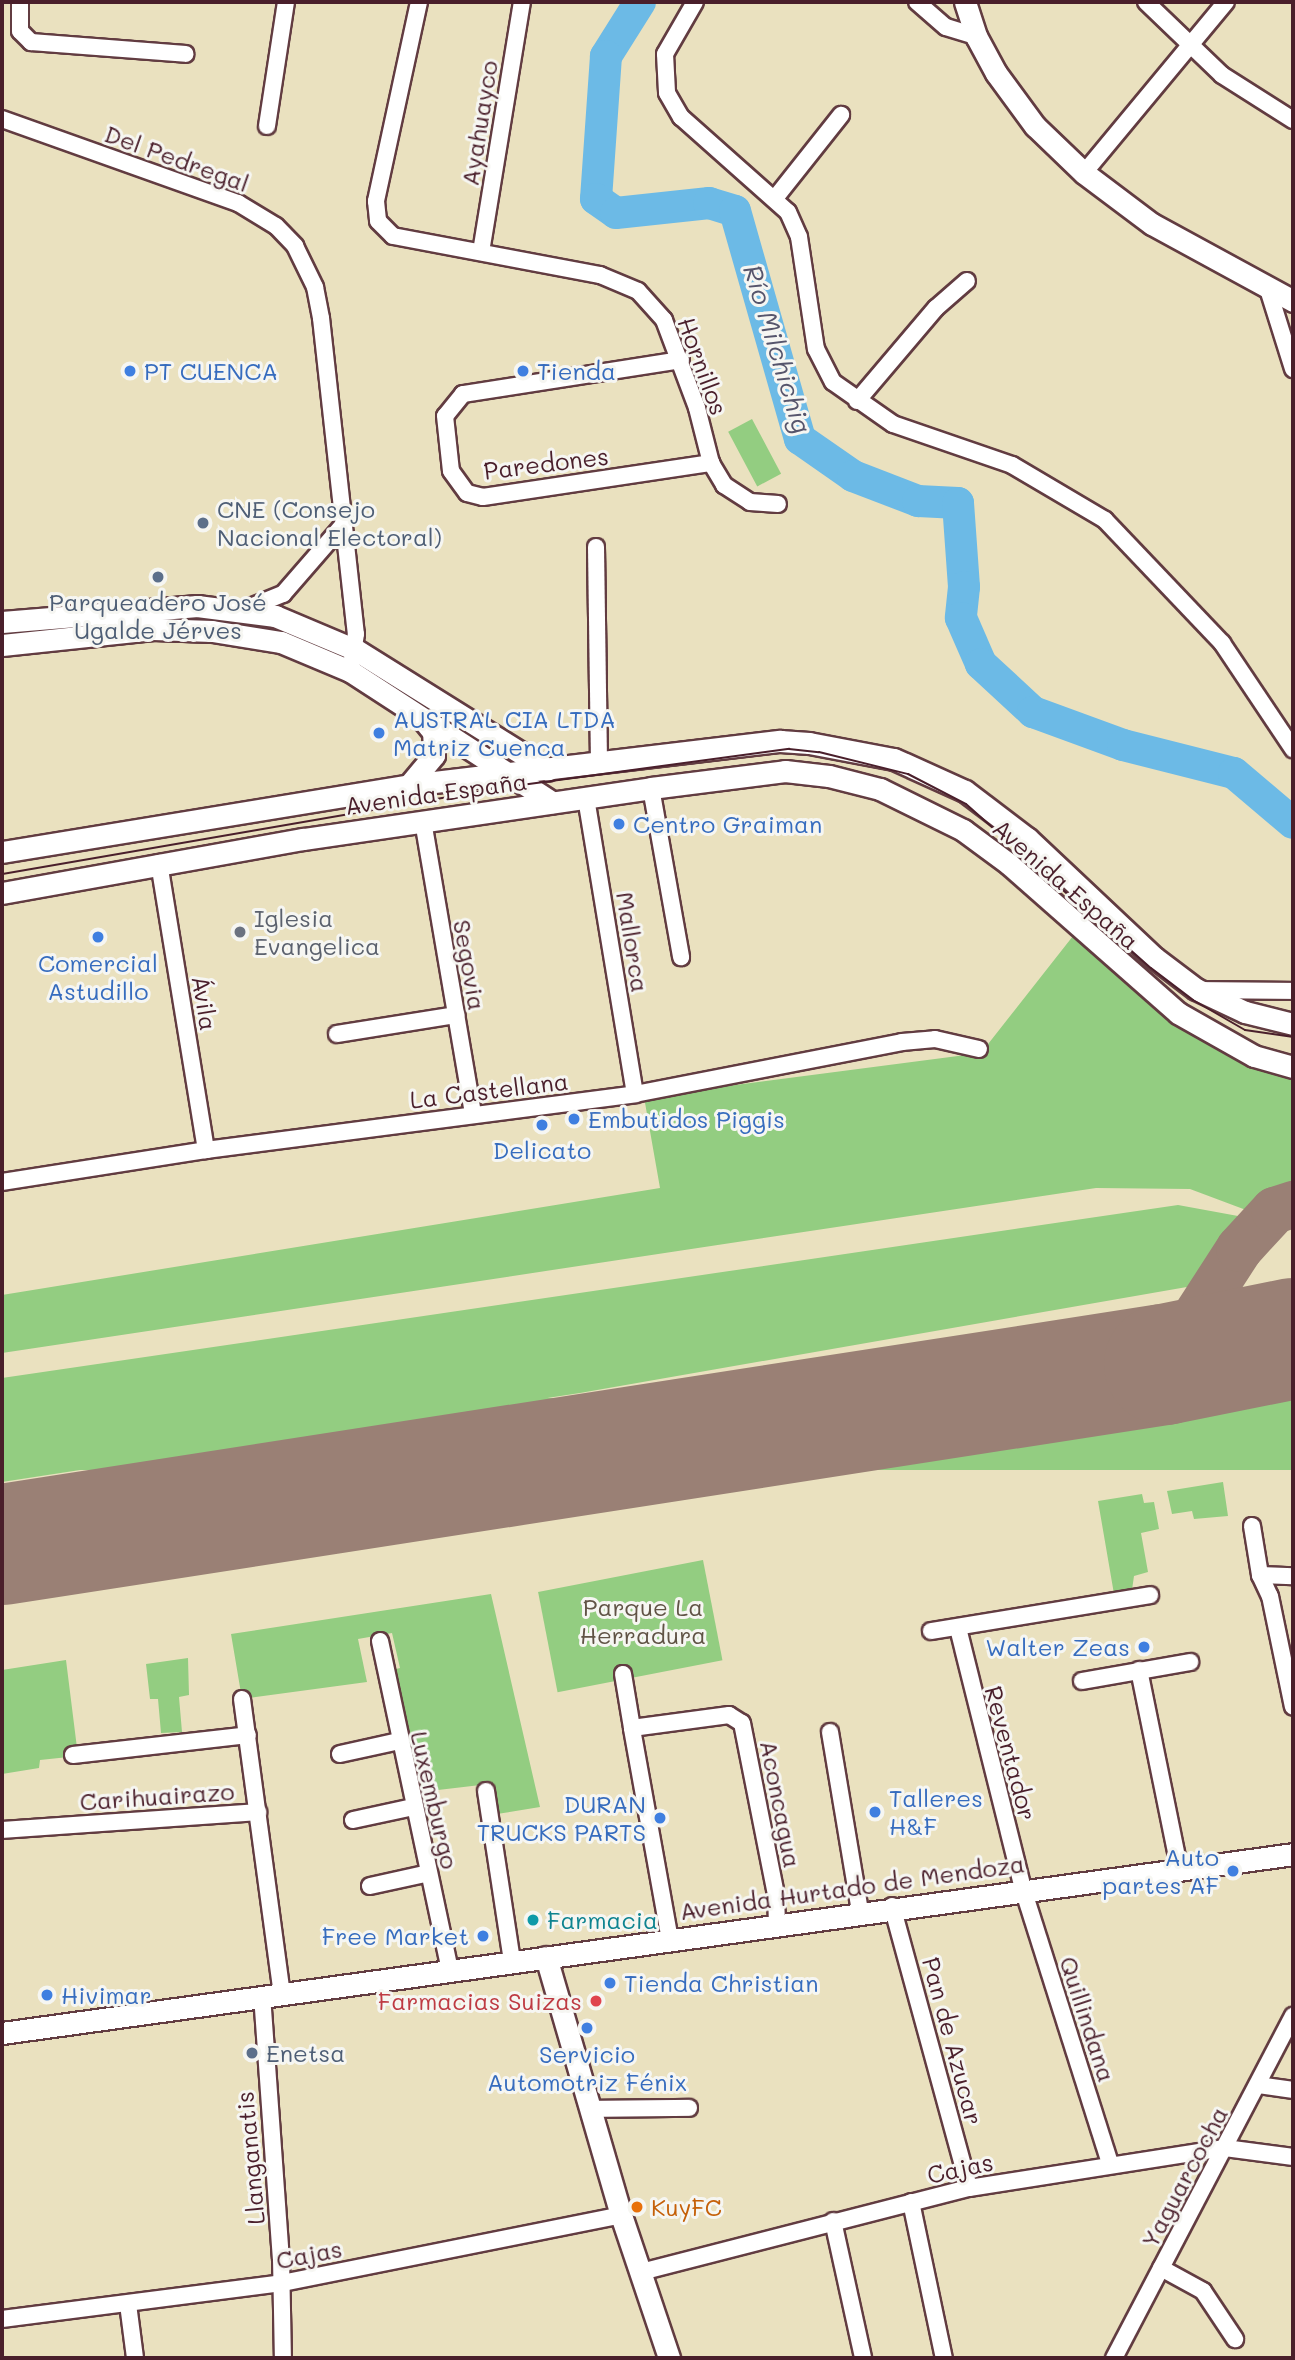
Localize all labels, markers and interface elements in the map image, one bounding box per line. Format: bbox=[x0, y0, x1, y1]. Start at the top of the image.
street label: Ayahuayco bbox=[455, 58, 503, 188]
street label: Del Pedregal bbox=[101, 119, 253, 197]
water label: Río Milchichig bbox=[737, 261, 817, 437]
street label: Hornillos bbox=[672, 313, 734, 419]
place label: PT CUENCA bbox=[144, 357, 278, 385]
place label: Tienda bbox=[537, 357, 616, 385]
marker: PT CUENCA bbox=[122, 363, 138, 379]
marker: Tienda bbox=[515, 363, 531, 379]
street label: Paredones bbox=[482, 441, 610, 485]
place label: CNE (Consejo Nacional Electoral) bbox=[217, 495, 442, 551]
marker: CNE (Consejo Nacional Electoral) bbox=[195, 515, 211, 531]
marker: Parqueadero José Ugalde Jérves bbox=[150, 569, 166, 585]
place label: Parqueadero José Ugalde Jérves bbox=[49, 588, 267, 644]
place label: AUSTRAL CIA LTDA Matriz Cuenca bbox=[393, 705, 616, 761]
marker: AUSTRAL CIA LTDA Matriz Cuenca bbox=[371, 725, 387, 741]
street label: Avenida España bbox=[343, 766, 529, 820]
place label: Centro Graiman bbox=[633, 810, 822, 838]
street label: Avenida España bbox=[987, 813, 1145, 955]
marker: Centro Graiman bbox=[611, 816, 627, 832]
street label: Mallorca bbox=[611, 890, 655, 994]
place label: Iglesia Evangelica bbox=[254, 904, 380, 960]
street label: Segovia bbox=[448, 917, 492, 1013]
marker: Iglesia Evangelica bbox=[232, 924, 248, 940]
marker: Comercial Astudillo bbox=[90, 929, 106, 945]
place label: Comercial Astudillo bbox=[38, 949, 158, 1005]
street label: Ávila bbox=[186, 973, 224, 1033]
street label: La Castellana bbox=[408, 1066, 570, 1114]
place label: Embutidos Piggis bbox=[588, 1105, 785, 1133]
marker: Embutidos Piggis bbox=[566, 1111, 582, 1127]
marker: Delicato bbox=[534, 1117, 550, 1133]
place label: Delicato bbox=[493, 1136, 591, 1164]
park label: Parque La Herradura bbox=[580, 1593, 706, 1649]
place label: Walter Zeas bbox=[985, 1633, 1130, 1661]
marker: Walter Zeas bbox=[1136, 1639, 1152, 1655]
street label: Reventador bbox=[979, 1683, 1043, 1823]
street label: Luxemburgo bbox=[405, 1728, 465, 1872]
street label: Aconcagua bbox=[755, 1738, 807, 1870]
street label: Carihuairazo bbox=[79, 1776, 235, 1816]
place label: Talleres H&F bbox=[889, 1784, 983, 1840]
place label: DURAN TRUCKS PARTS bbox=[477, 1790, 646, 1846]
marker: Talleres H&F bbox=[867, 1804, 883, 1820]
marker: DURAN TRUCKS PARTS bbox=[652, 1810, 668, 1826]
place label: Auto partes AF bbox=[1102, 1843, 1219, 1899]
street label: Avenida Hurtado de Mendoza bbox=[678, 1849, 1026, 1925]
marker: Auto partes AF bbox=[1225, 1863, 1241, 1879]
place label: Farmacia bbox=[547, 1906, 658, 1934]
marker: Farmacia bbox=[525, 1912, 541, 1928]
place label: Free Market bbox=[322, 1922, 469, 1950]
marker: Free Market bbox=[475, 1928, 491, 1944]
street label: Quillindana bbox=[1054, 1953, 1122, 2085]
street label: Pan de Azucar bbox=[917, 1954, 989, 2128]
place label: Tienda Christian bbox=[624, 1969, 819, 1997]
marker: Tienda Christian bbox=[602, 1975, 618, 1991]
place label: Hivimar bbox=[61, 1981, 152, 2009]
marker: Hivimar bbox=[39, 1987, 55, 2003]
place label: Farmacias Suizas bbox=[378, 1987, 582, 2015]
marker: Farmacias Suizas bbox=[588, 1993, 604, 2009]
marker: Servicio Automotriz Fénix bbox=[579, 2020, 595, 2036]
place label: Enetsa bbox=[266, 2039, 345, 2067]
place label: Servicio Automotriz Fénix bbox=[487, 2040, 687, 2096]
marker: Enetsa bbox=[244, 2045, 260, 2061]
street label: Llanganatis bbox=[230, 2090, 270, 2226]
street label: Yaguarcocha bbox=[1135, 2102, 1233, 2252]
street label: Cajas bbox=[924, 2147, 996, 2189]
place label: KuyFC bbox=[651, 2193, 722, 2221]
marker: KuyFC bbox=[629, 2199, 645, 2215]
street label: Cajas bbox=[273, 2233, 345, 2275]

